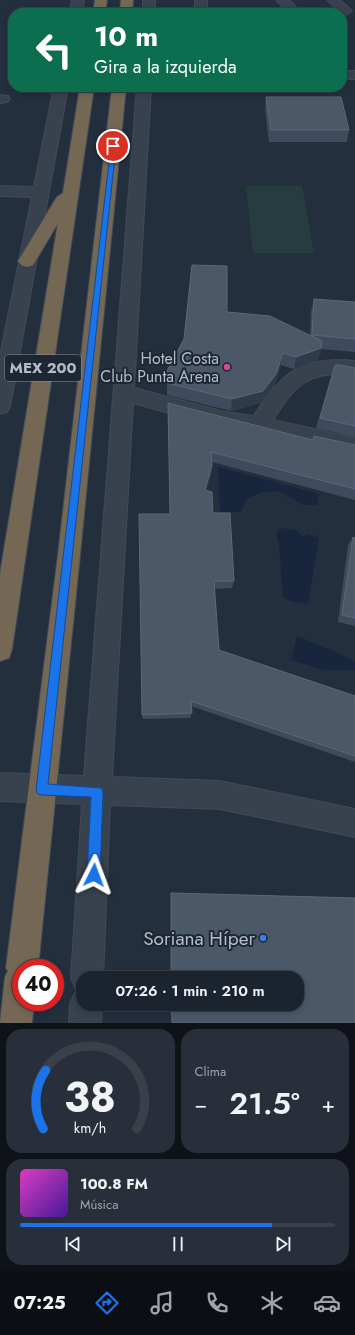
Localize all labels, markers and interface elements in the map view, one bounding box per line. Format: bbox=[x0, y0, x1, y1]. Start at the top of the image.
text: 10 m bbox=[94, 16, 158, 57]
icon: left bbox=[28, 24, 80, 76]
text: Gira a la izquierda bbox=[94, 54, 237, 80]
pin bbox=[96, 129, 130, 163]
icon: arrive bbox=[102, 135, 124, 157]
place label: Hotel Costa Club Punta Arena bbox=[100, 347, 219, 388]
road number: MEX 200 bbox=[5, 355, 81, 381]
marker: Hotel Costa Club Punta Arena bbox=[222, 362, 232, 372]
position arrow bbox=[73, 854, 115, 896]
place label: Soriana Híper bbox=[143, 925, 255, 952]
marker: Soriana Híper bbox=[258, 933, 268, 943]
speed limit sign: 40 bbox=[12, 959, 64, 1011]
text: 07:26 · 1 min · 210 m bbox=[115, 980, 265, 1002]
text: Clima bbox=[195, 1062, 226, 1081]
text: 38 bbox=[64, 1067, 116, 1128]
text: 21.5° bbox=[229, 1082, 300, 1125]
text: − bbox=[195, 1088, 207, 1120]
text: + bbox=[321, 1088, 335, 1120]
text: km/h bbox=[74, 1118, 106, 1138]
text: 100.8 FM bbox=[80, 1173, 148, 1195]
text: Música bbox=[80, 1195, 118, 1214]
icon: previous bbox=[62, 1233, 84, 1255]
icon: pause bbox=[167, 1233, 189, 1255]
icon: next bbox=[272, 1233, 294, 1255]
icon: directions bbox=[93, 1289, 121, 1317]
icon: music bbox=[148, 1289, 176, 1317]
icon: phone bbox=[203, 1289, 231, 1317]
icon: climate bbox=[258, 1289, 286, 1317]
icon: car bbox=[313, 1289, 341, 1317]
text: 07:25 bbox=[14, 1290, 66, 1316]

